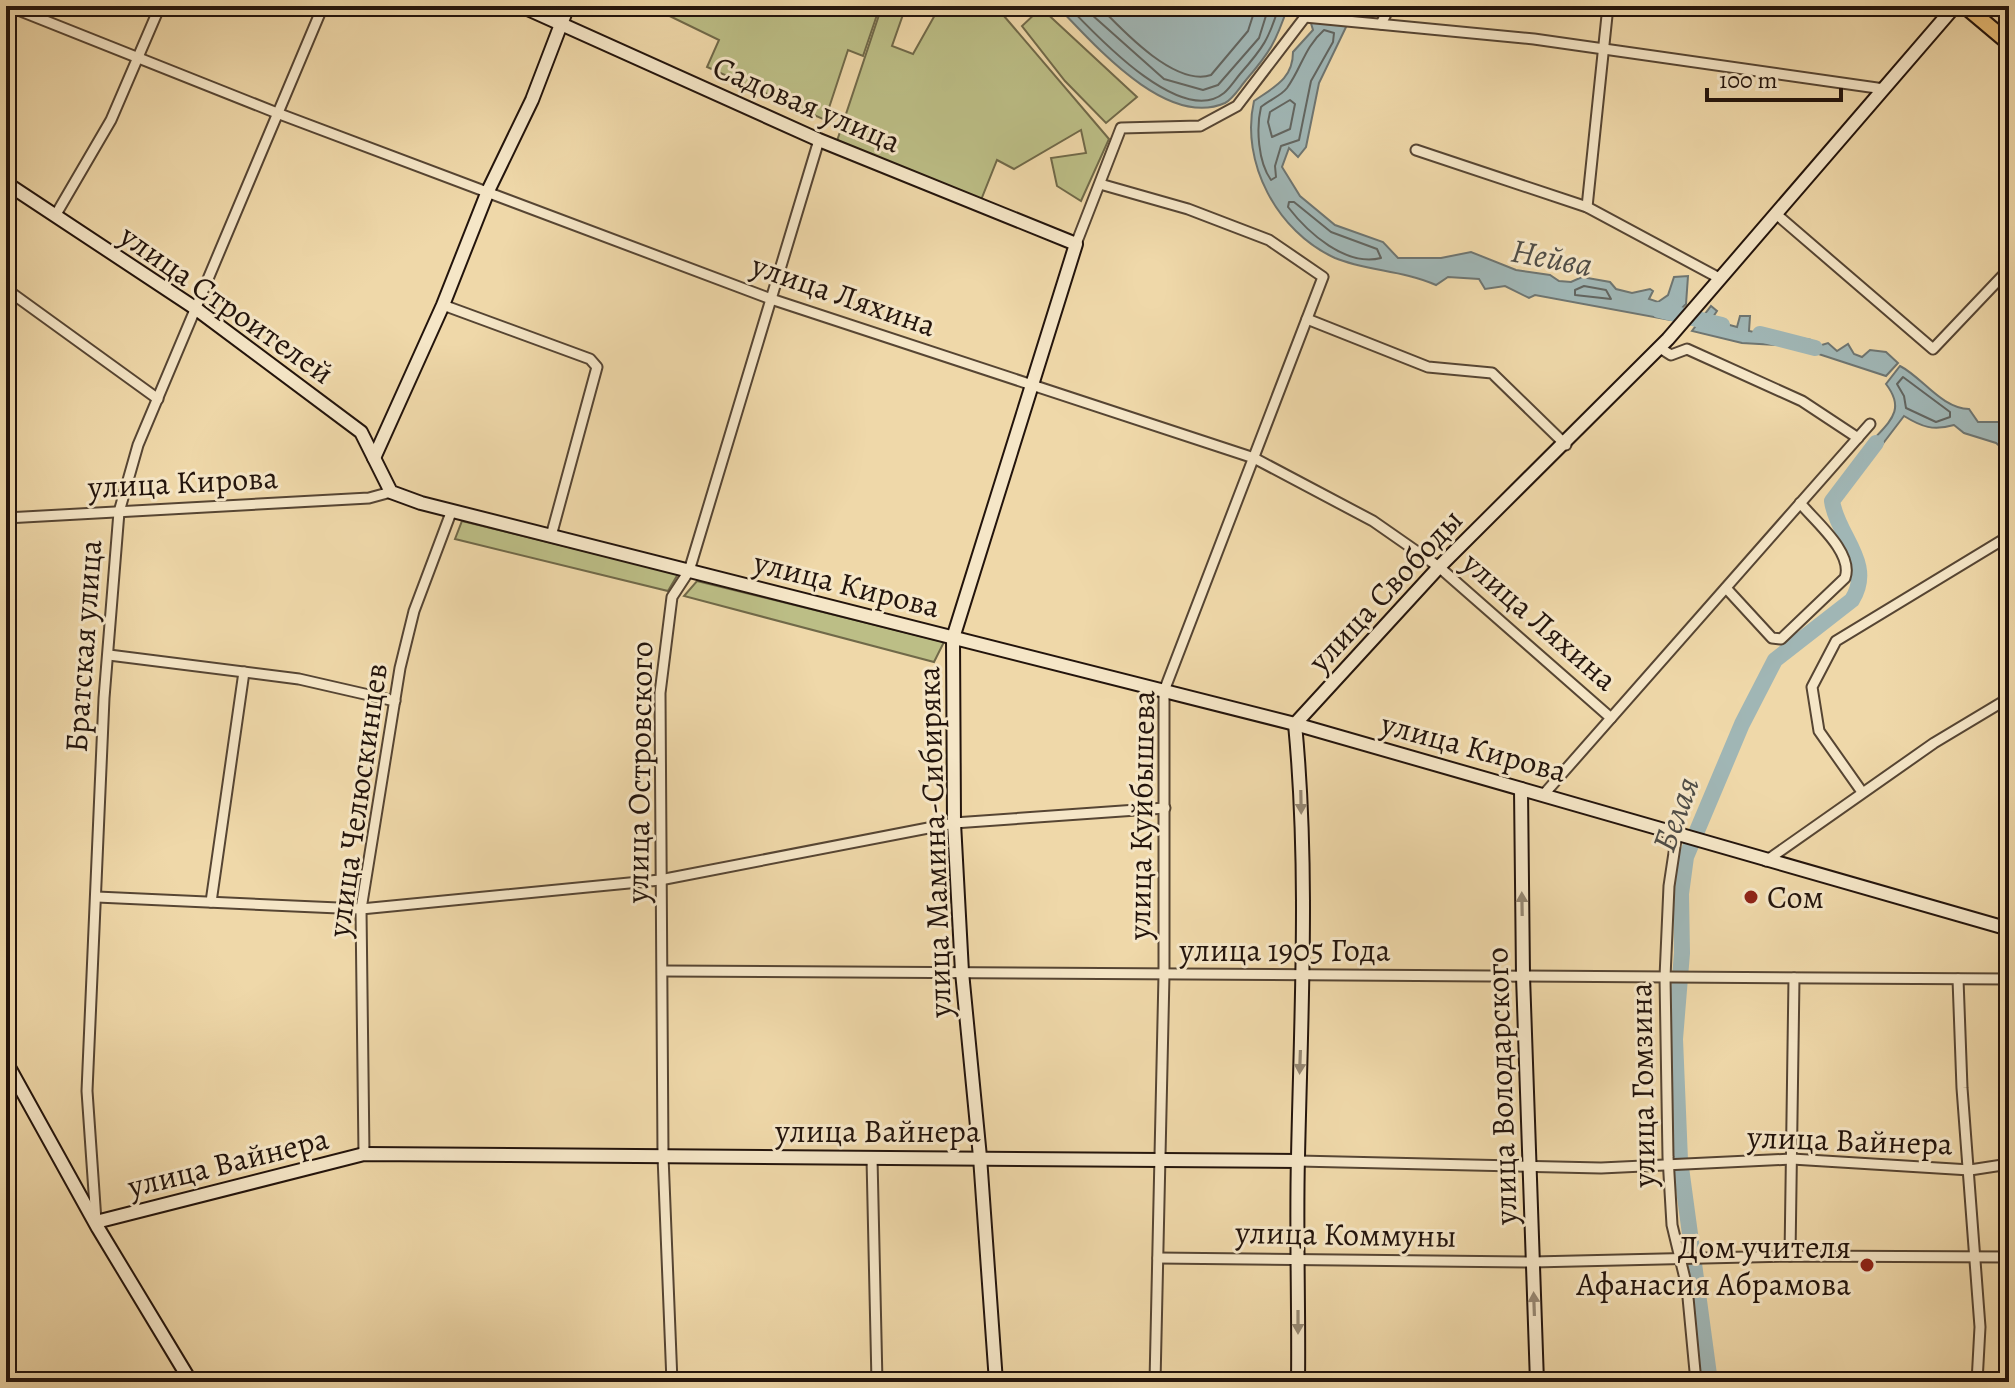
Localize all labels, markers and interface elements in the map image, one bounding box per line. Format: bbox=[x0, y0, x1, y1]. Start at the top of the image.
street label: Садовая улица bbox=[706, 45, 908, 163]
scale bar bbox=[1707, 52, 1841, 102]
text: 100 m bbox=[1719, 64, 1778, 96]
street label: улица Строителей bbox=[110, 213, 343, 394]
water label: Нейва bbox=[1507, 227, 1597, 288]
street label: улица Ляхина bbox=[745, 243, 942, 347]
street label: улица Кирова bbox=[86, 455, 279, 509]
street label: улица Свободы bbox=[1297, 499, 1472, 682]
street label: Братская улица bbox=[54, 538, 112, 754]
street label: улица Кирова bbox=[748, 539, 945, 628]
street label: улица Ляхина bbox=[1452, 541, 1627, 701]
street label: улица Островского bbox=[615, 641, 663, 904]
street label: улица Челюскинцев bbox=[316, 660, 398, 941]
street label: улица Мамина-Сибиряка bbox=[906, 665, 962, 1019]
street label: улица Куйбышева bbox=[1117, 690, 1165, 941]
street label: улица Кирова bbox=[1375, 701, 1572, 793]
water label: Белая bbox=[1640, 770, 1711, 858]
one-way arrow bbox=[1295, 790, 1307, 815]
place label: Сом bbox=[1767, 875, 1824, 919]
marker: Сом bbox=[1742, 888, 1760, 906]
one-way arrow bbox=[1516, 891, 1528, 916]
street label: улица 1905 Года bbox=[1179, 928, 1391, 972]
street label: улица Володарского bbox=[1474, 946, 1528, 1227]
street label: улица Гомзина bbox=[1618, 982, 1666, 1189]
one-way arrow bbox=[1294, 1050, 1307, 1075]
street label: улица Вайнера bbox=[774, 1109, 981, 1153]
street label: улица Вайнера bbox=[1746, 1114, 1954, 1166]
street label: улица Вайнера bbox=[122, 1116, 333, 1208]
street label: улица Коммуны bbox=[1234, 1210, 1457, 1258]
place label: Дом учителя Афанасия Абрамова bbox=[1575, 1225, 1851, 1306]
marker: Дом учителя Афанасия Абрамова bbox=[1858, 1256, 1876, 1274]
one-way arrow bbox=[1528, 1291, 1541, 1316]
one-way arrow bbox=[1292, 1310, 1305, 1335]

